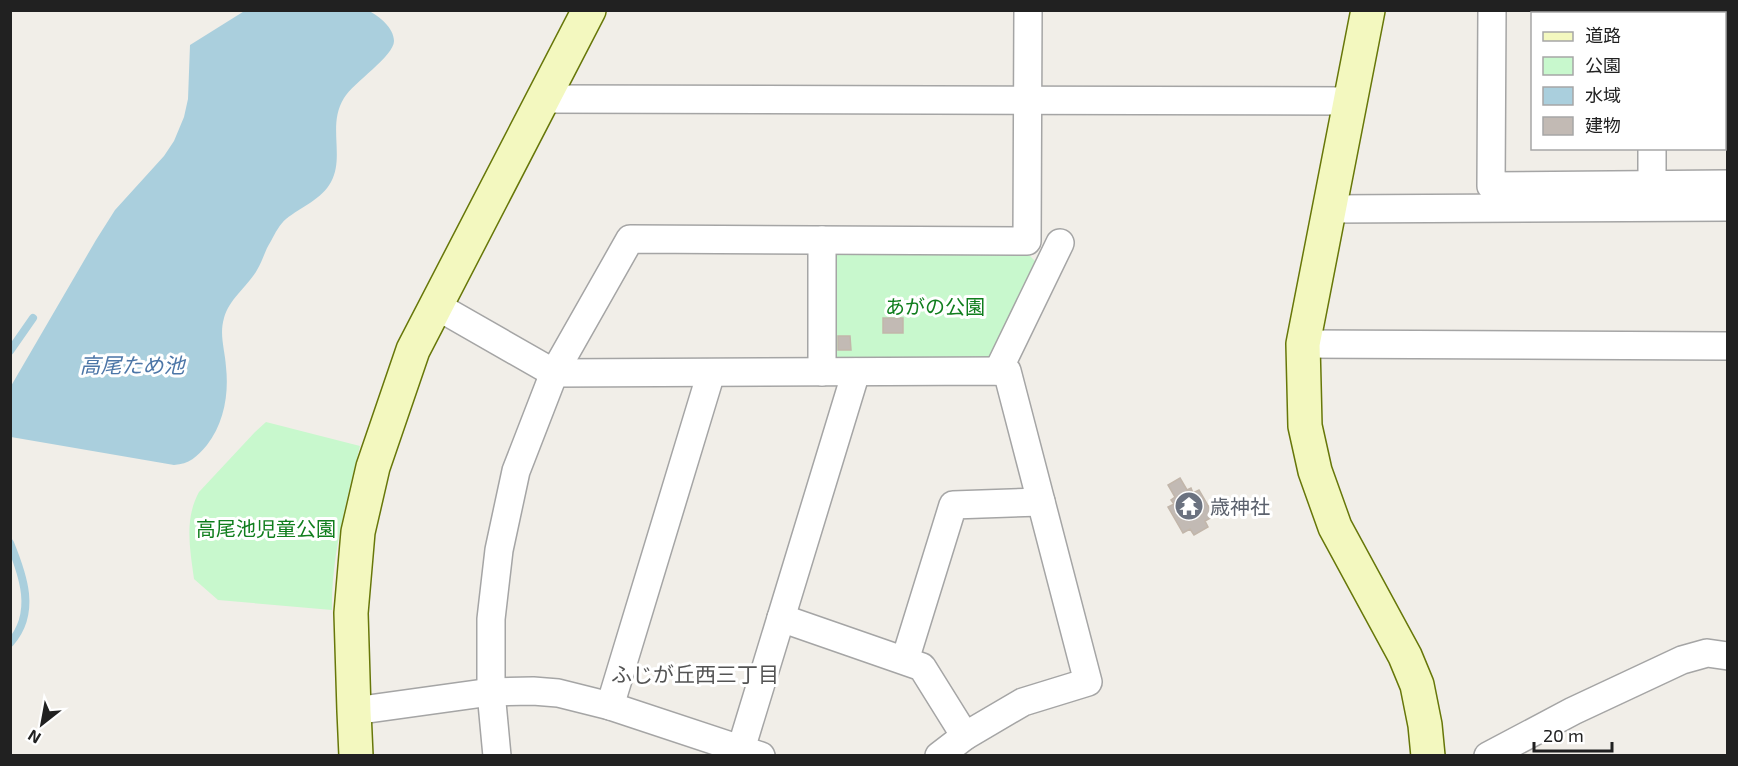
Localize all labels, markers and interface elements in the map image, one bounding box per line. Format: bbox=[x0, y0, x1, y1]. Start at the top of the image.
legend bbox=[1531, 12, 1726, 150]
text: 道路 bbox=[1585, 24, 1621, 46]
text: 公園 bbox=[1585, 54, 1621, 76]
text: 水域 bbox=[1585, 84, 1621, 106]
text: 建物 bbox=[1585, 114, 1621, 136]
park label: あがの公園 bbox=[885, 294, 985, 318]
water label: 高尾ため池 bbox=[80, 352, 186, 377]
temple icon: 歳神社 bbox=[1173, 490, 1205, 522]
place label: 歳神社 bbox=[1210, 494, 1270, 518]
park label: 高尾池児童公園 bbox=[196, 516, 336, 540]
district label: ふじが丘西三丁目 bbox=[611, 661, 779, 686]
north arrow bbox=[12, 694, 72, 754]
scale bar bbox=[1534, 715, 1612, 753]
text: 20 m bbox=[1543, 724, 1584, 746]
text: N bbox=[24, 726, 44, 748]

